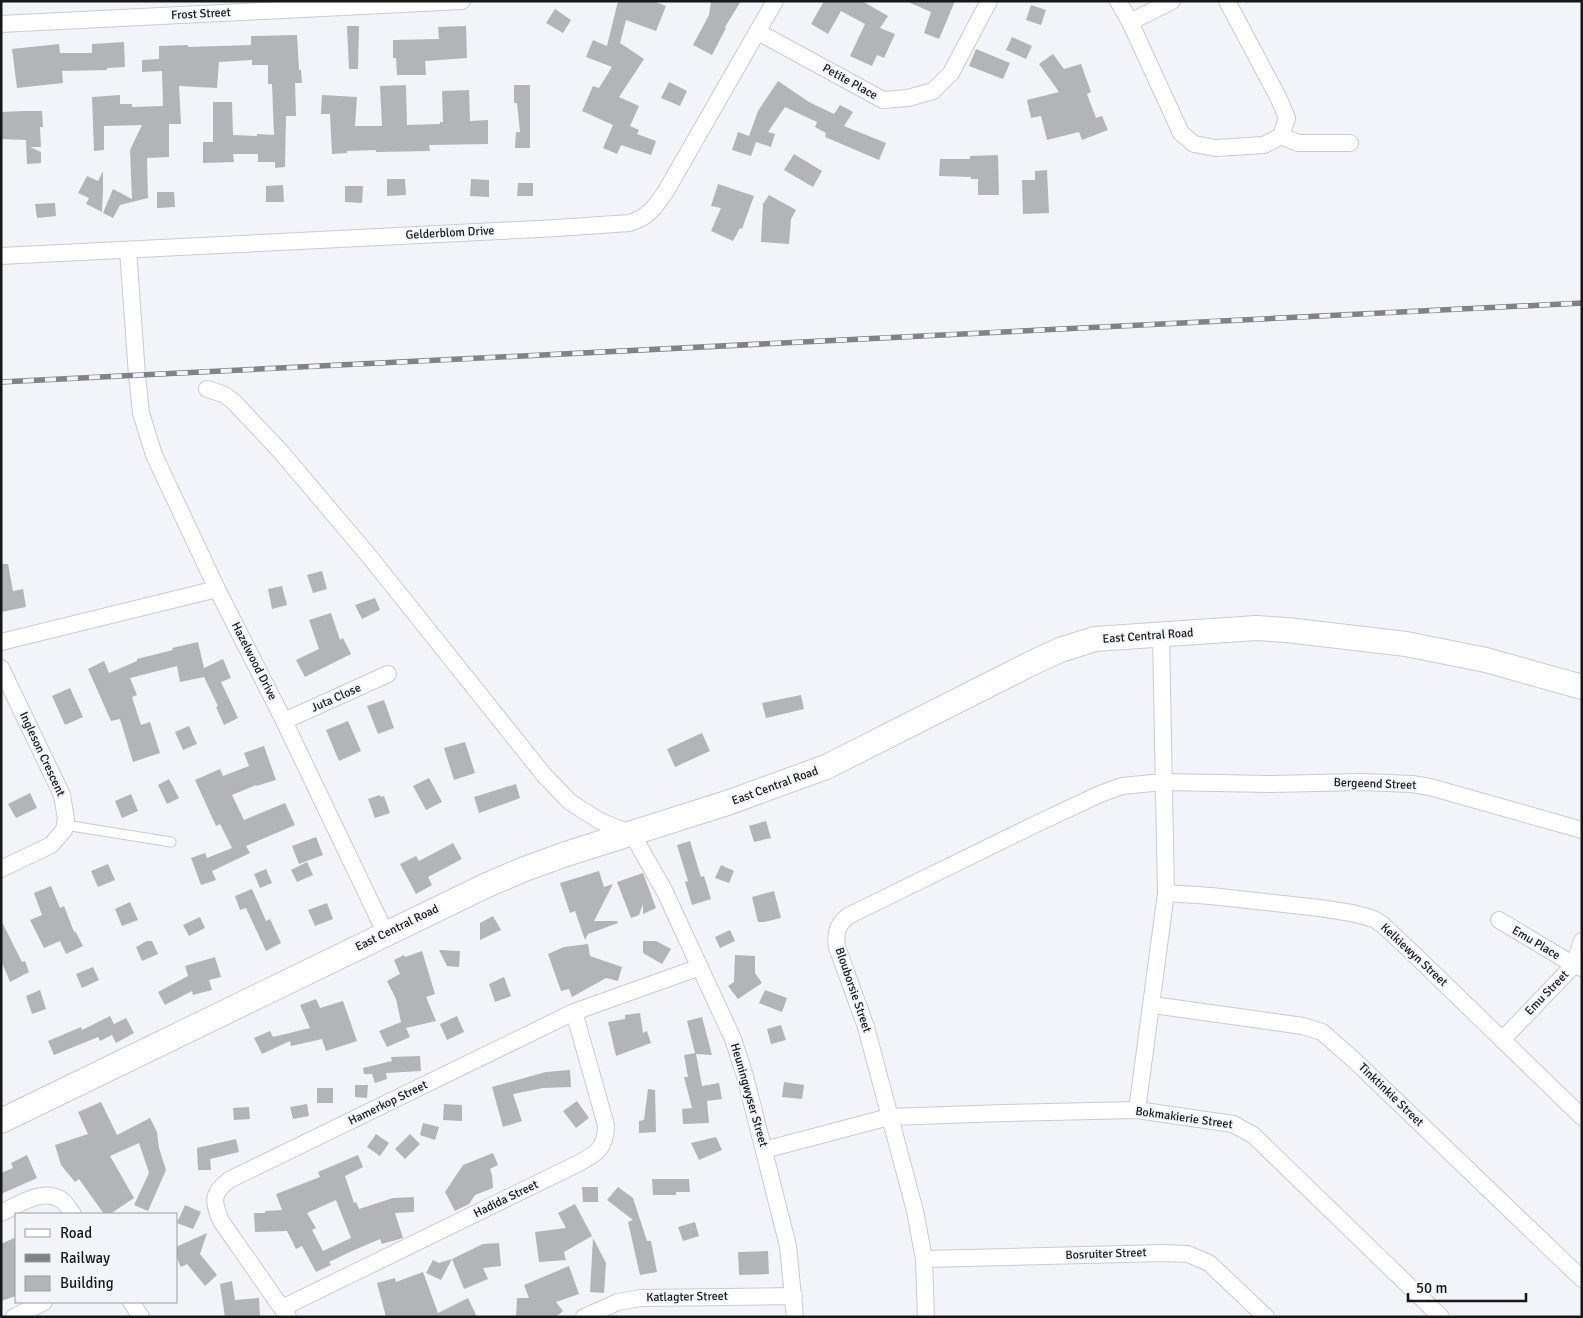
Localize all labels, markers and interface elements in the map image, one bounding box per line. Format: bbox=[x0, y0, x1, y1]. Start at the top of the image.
street label: Frost Street bbox=[171, 5, 231, 23]
street label: Petite Place bbox=[820, 61, 880, 103]
street label: Gelderblom Drive bbox=[405, 223, 495, 243]
street label: Hazelwood Drive bbox=[228, 619, 280, 703]
street label: East Central Road bbox=[1102, 625, 1194, 647]
street label: Juta Close bbox=[309, 680, 363, 716]
street label: Ingleson Crescent bbox=[16, 709, 68, 799]
street label: East Central Road bbox=[730, 763, 820, 809]
street label: Bergeend Street bbox=[1333, 775, 1417, 793]
street label: East Central Road bbox=[353, 901, 441, 955]
street label: Kelkiewyn Street bbox=[1377, 920, 1451, 990]
street label: Emu Place bbox=[1509, 923, 1563, 963]
street label: Blouborsie Street bbox=[831, 946, 875, 1034]
street label: Emu Street bbox=[1522, 967, 1572, 1019]
street label: Heuningwyser Street bbox=[727, 1041, 771, 1149]
street label: Tinktinkie Street bbox=[1355, 1060, 1427, 1130]
street label: Hamerkop Street bbox=[346, 1077, 430, 1129]
street label: Bokmakierie Street bbox=[1134, 1104, 1234, 1132]
street label: Hadida Street bbox=[471, 1177, 541, 1221]
legend bbox=[15, 1213, 178, 1303]
text: Road bbox=[60, 1224, 92, 1242]
street label: Bosruiter Street bbox=[1065, 1245, 1147, 1263]
text: Railway bbox=[60, 1249, 110, 1267]
scale bar bbox=[1408, 1270, 1526, 1302]
text: Building bbox=[60, 1274, 114, 1292]
text: 50 m bbox=[1416, 1279, 1447, 1297]
street label: Katlagter Street bbox=[646, 1289, 728, 1305]

